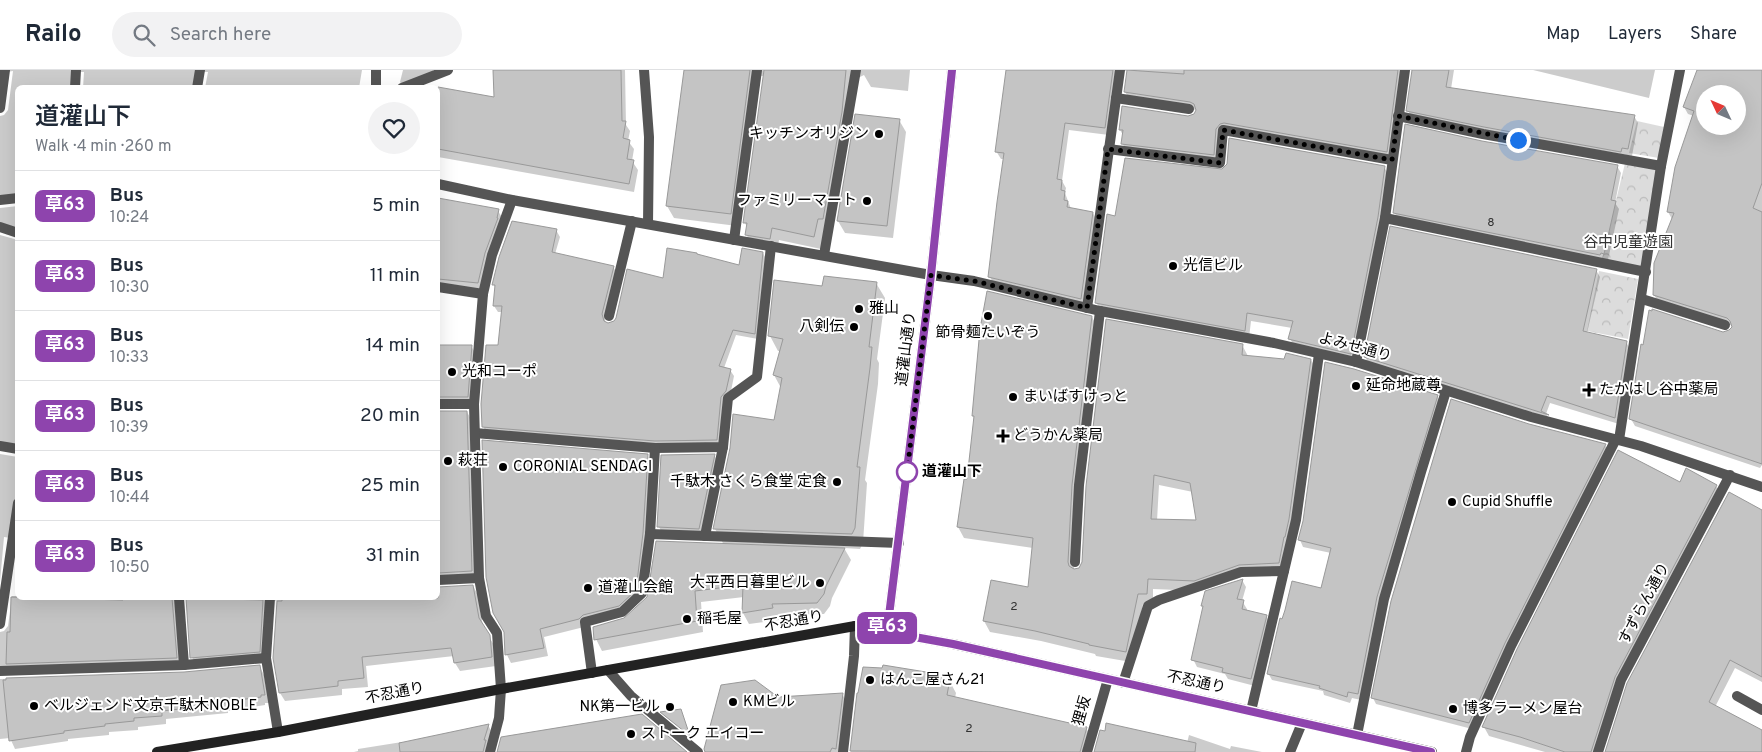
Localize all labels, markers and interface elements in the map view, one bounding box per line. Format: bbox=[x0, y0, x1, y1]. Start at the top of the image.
search box bbox=[112, 12, 462, 57]
text: Railo bbox=[25, 20, 82, 50]
icon: search bbox=[130, 21, 158, 49]
text: Search here bbox=[170, 23, 271, 47]
text: Map bbox=[1546, 23, 1580, 46]
text: Layers bbox=[1608, 23, 1662, 46]
text: Share bbox=[1690, 23, 1737, 46]
north arrow bbox=[1696, 85, 1746, 135]
map controls bbox=[1696, 85, 1746, 135]
button: heart bbox=[368, 102, 420, 154]
text: 道灌山下 bbox=[35, 103, 131, 133]
place label: キッチンオリジン bbox=[749, 125, 869, 144]
marker: キッチンオリジン bbox=[873, 128, 885, 140]
your location bbox=[1506, 128, 1531, 153]
text: Walk · 4 min · 260 m bbox=[35, 137, 171, 157]
text: Bus bbox=[110, 184, 144, 208]
place label: ファミリーマート bbox=[737, 192, 857, 211]
text: 草63 bbox=[45, 194, 85, 217]
text: 5 min bbox=[372, 194, 420, 218]
marker: ファミリーマート bbox=[861, 195, 873, 207]
text: 10:24 bbox=[110, 208, 149, 228]
house number: 8 bbox=[1487, 215, 1495, 231]
park label: 谷中児童遊園 bbox=[1583, 233, 1673, 253]
text: Bus bbox=[110, 254, 144, 278]
place label: 光信ビル bbox=[1183, 257, 1243, 276]
marker: 光信ビル bbox=[1167, 260, 1179, 272]
text: 草63 bbox=[45, 264, 85, 287]
text: 11 min bbox=[370, 264, 420, 288]
text: 10:30 bbox=[110, 278, 149, 298]
place label: 雅山 bbox=[869, 300, 899, 319]
marker: 雅山 bbox=[853, 303, 865, 315]
marker: 節骨麺たいぞう bbox=[982, 310, 994, 322]
street label: 道灌山通り bbox=[893, 311, 921, 387]
place label: 八剣伝 bbox=[799, 318, 844, 337]
marker: 八剣伝 bbox=[848, 321, 860, 333]
text: Bus bbox=[110, 324, 144, 348]
place label: 節骨麺たいぞう bbox=[935, 324, 1041, 343]
street label: よみせ通り bbox=[1316, 329, 1394, 367]
text: 草63 bbox=[45, 334, 85, 357]
text: 14 min bbox=[365, 334, 420, 358]
text: 10:33 bbox=[110, 348, 149, 368]
place label: 光和コーポ bbox=[462, 363, 537, 382]
marker: 光和コーポ bbox=[446, 366, 458, 378]
place label: 延命地蔵尊 bbox=[1366, 377, 1441, 396]
marker: 延命地蔵尊 bbox=[1350, 380, 1362, 392]
place label: たかはし谷中薬局 bbox=[1599, 381, 1718, 400]
marker: たかはし谷中薬局 bbox=[1583, 384, 1595, 396]
place label: まいばすけっと bbox=[1023, 388, 1128, 407]
marker: まいばすけっと bbox=[1007, 391, 1019, 403]
text: Bus bbox=[110, 394, 144, 418]
text: 草63 bbox=[45, 404, 85, 427]
text: 20 min bbox=[360, 404, 420, 428]
text: 10:39 bbox=[110, 418, 149, 438]
place label: どうかん薬局 bbox=[1013, 427, 1103, 446]
marker: どうかん薬局 bbox=[997, 430, 1009, 442]
place label: 萩荘 bbox=[458, 452, 488, 471]
marker: 萩荘 bbox=[442, 455, 454, 467]
place label: CORONIAL SENDAGI bbox=[513, 458, 652, 477]
marker: CORONIAL SENDAGI bbox=[497, 461, 509, 473]
marker: 道灌山下 bbox=[896, 461, 918, 483]
place label: 道灌山下 bbox=[922, 463, 982, 482]
text: Bus bbox=[110, 464, 144, 488]
place label: 千駄木 さくら食堂 定食 bbox=[670, 473, 827, 492]
text: 草63 bbox=[45, 474, 85, 497]
text: 25 min bbox=[360, 474, 420, 498]
marker: 千駄木 さくら食堂 定食 bbox=[831, 476, 843, 488]
text: 10:44 bbox=[110, 488, 150, 508]
place label: Cupid Shuffle bbox=[1462, 493, 1552, 512]
marker: Cupid Shuffle bbox=[1446, 496, 1458, 508]
text: Bus bbox=[110, 534, 144, 558]
text: 草63 bbox=[45, 544, 85, 567]
text: 31 min bbox=[365, 544, 420, 568]
text: 10:50 bbox=[110, 558, 150, 578]
street label: すずらん通り bbox=[1615, 560, 1675, 648]
place label: 大平西日暮里ビル bbox=[690, 574, 810, 593]
marker: 大平西日暮里ビル bbox=[814, 577, 826, 589]
place label: 道灌山会館 bbox=[598, 579, 673, 598]
marker: 道灌山会館 bbox=[582, 582, 594, 594]
house number: 2 bbox=[1010, 599, 1018, 615]
street label: 不忍通り bbox=[763, 607, 825, 637]
place label: 稲毛屋 bbox=[697, 610, 742, 629]
line badge: 草63 bbox=[858, 612, 916, 644]
marker: 稲毛屋 bbox=[681, 613, 693, 625]
text: 草63 bbox=[867, 616, 907, 639]
street label: 不忍通り bbox=[1165, 667, 1227, 699]
place label: はんこ屋さん21 bbox=[880, 671, 985, 690]
marker: はんこ屋さん21 bbox=[864, 674, 876, 686]
street label: 不忍通り bbox=[364, 679, 426, 709]
place label: KMビル bbox=[743, 693, 795, 712]
street label: 狸坂 bbox=[1070, 694, 1096, 728]
marker: KMビル bbox=[727, 696, 739, 708]
place label: ベルジェンド文京千駄木NOBLE bbox=[44, 697, 258, 716]
place label: NK第一ビル bbox=[580, 698, 660, 717]
place label: 博多ラーメン屋台 bbox=[1463, 699, 1582, 719]
marker: ベルジェンド文京千駄木NOBLE bbox=[28, 700, 40, 712]
marker: NK第一ビル bbox=[664, 701, 676, 713]
marker: 博多ラーメン屋台 bbox=[1447, 703, 1459, 715]
house number: 2 bbox=[965, 721, 973, 737]
place label: ストーク エイコー bbox=[641, 725, 765, 744]
marker: ストーク エイコー bbox=[625, 728, 637, 740]

